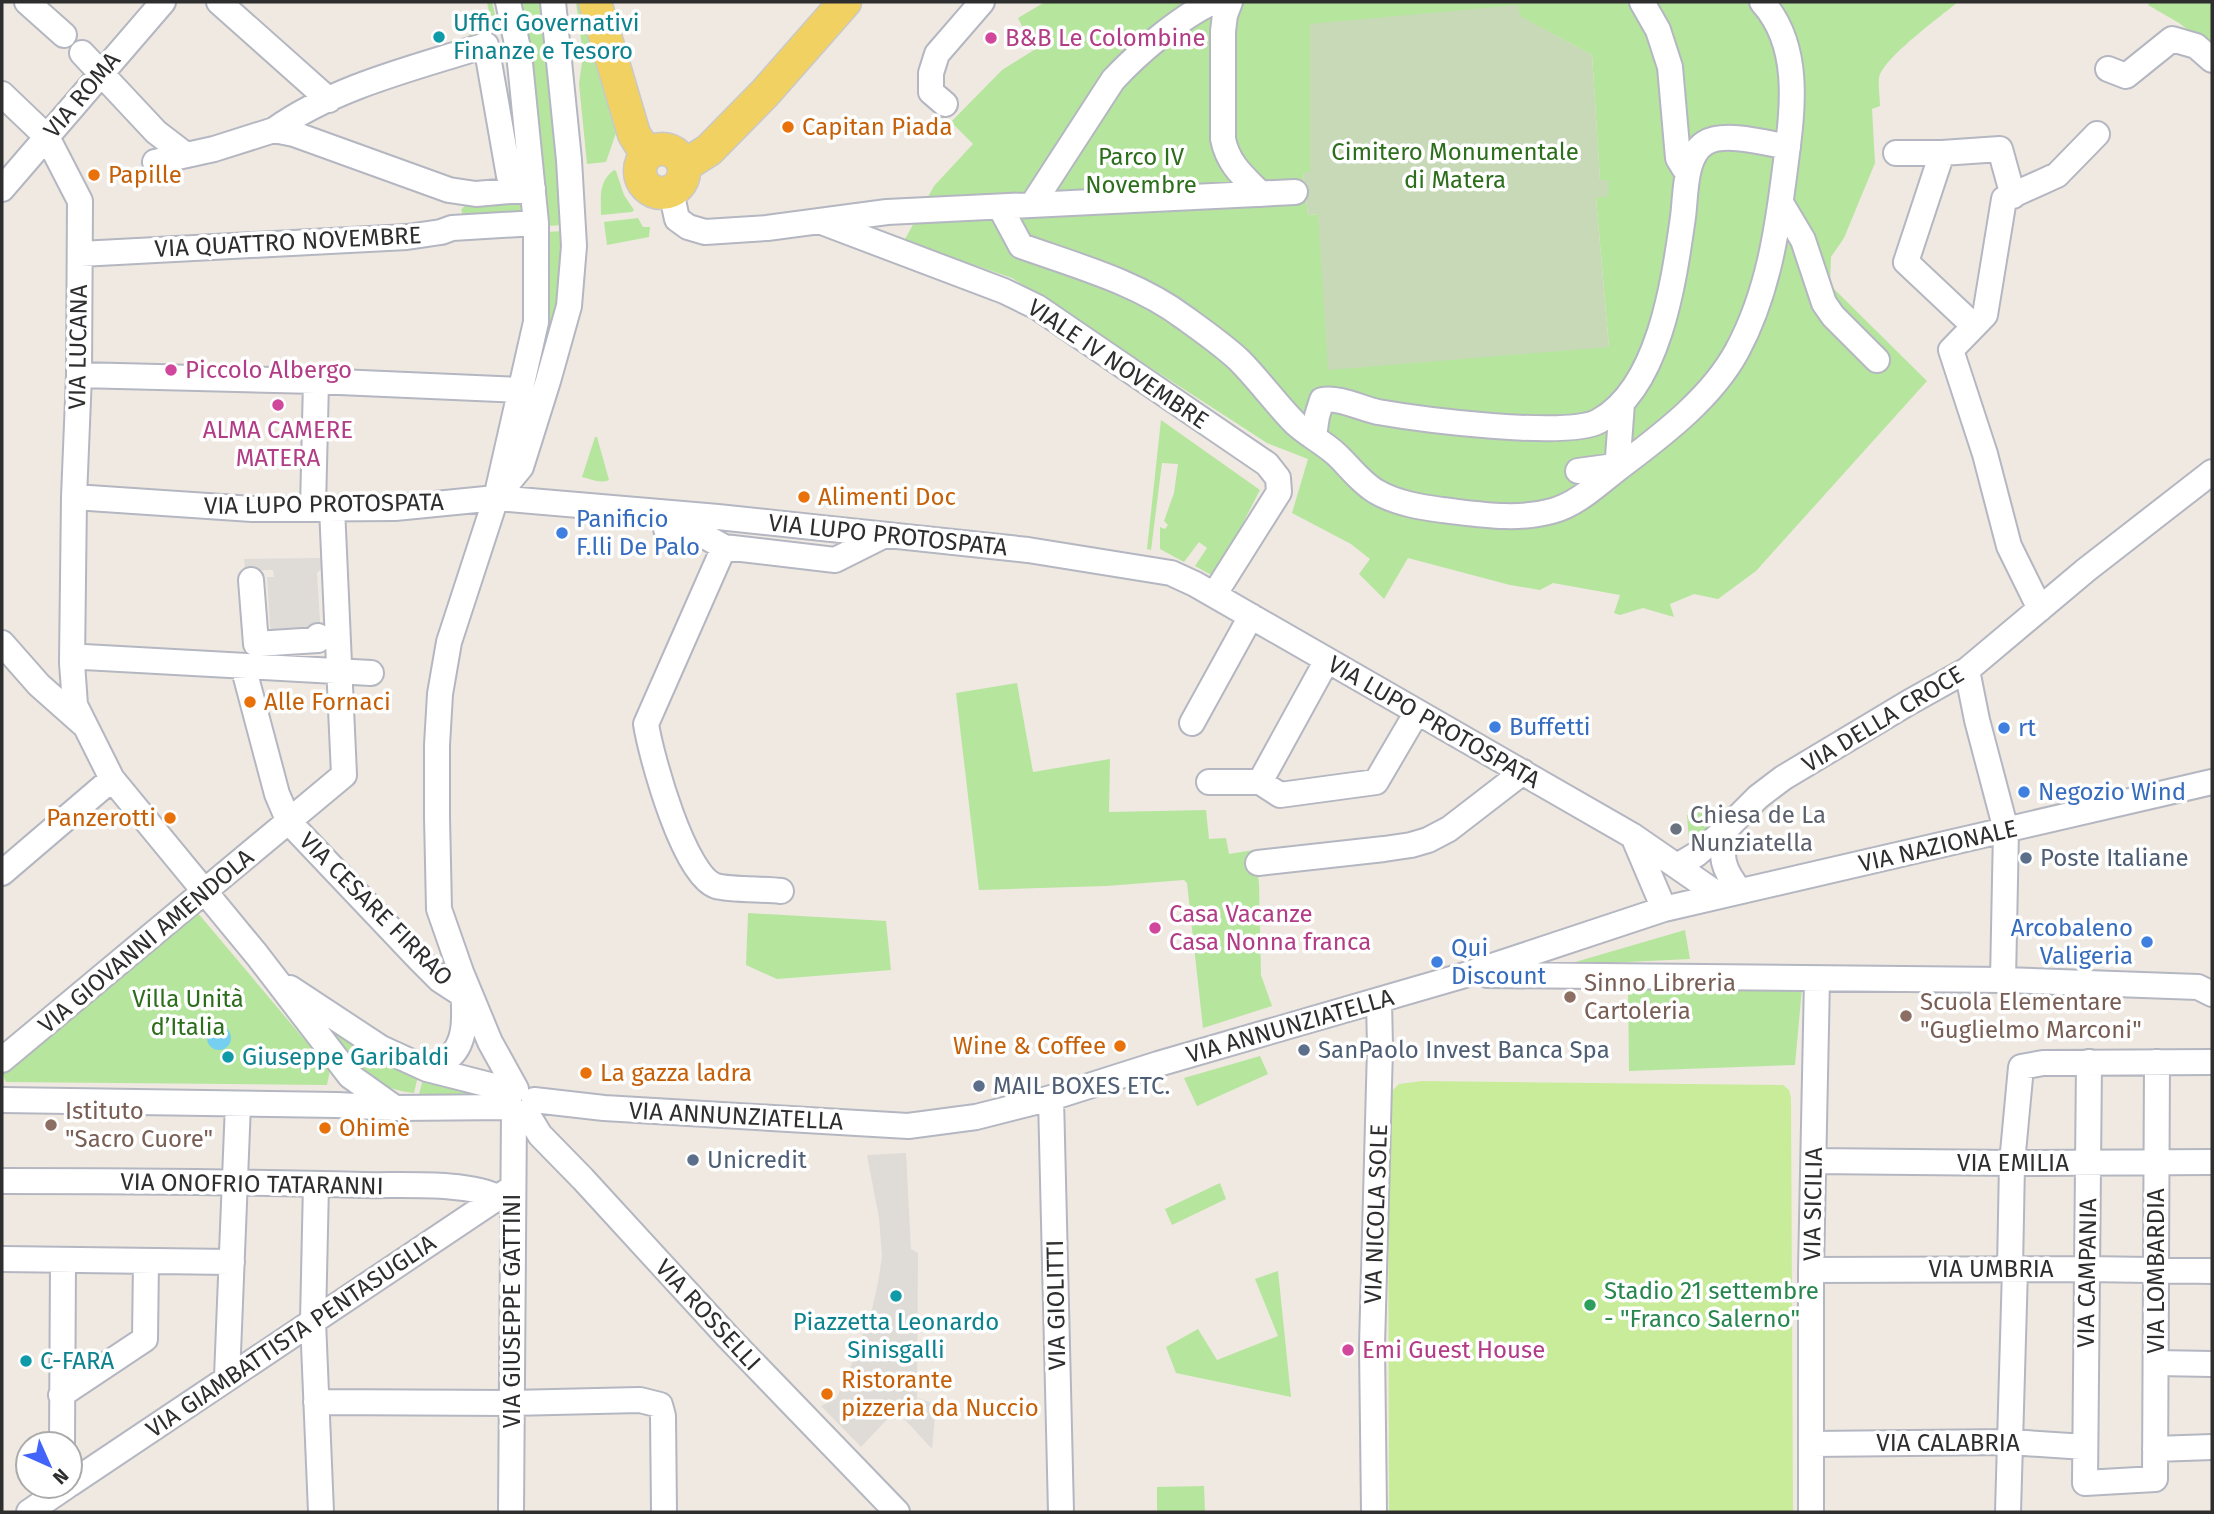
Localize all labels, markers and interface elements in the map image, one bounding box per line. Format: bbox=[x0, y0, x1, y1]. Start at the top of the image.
place label: Uffici Governativi Finanze e Tesoro bbox=[453, 9, 640, 65]
place label: B&B Le Colombine bbox=[1005, 24, 1205, 52]
marker: Uffici Governativi Finanze e Tesoro bbox=[431, 29, 447, 45]
marker: B&B Le Colombine bbox=[983, 30, 999, 46]
street label: VIA ROMA bbox=[38, 46, 126, 144]
place label: Capitan Piada bbox=[802, 113, 952, 141]
marker: Capitan Piada bbox=[780, 119, 796, 135]
park label: Cimitero Monumentale di Matera bbox=[1331, 138, 1579, 194]
park label: Parco IV Novembre bbox=[1085, 143, 1197, 199]
place label: Papille bbox=[108, 161, 182, 189]
marker: Papille bbox=[86, 167, 102, 183]
street label: VIA QUATTRO NOVEMBRE bbox=[154, 221, 422, 263]
street label: VIA LUCANA bbox=[63, 284, 93, 410]
street label: VIALE IV NOVEMBRE bbox=[1022, 293, 1214, 435]
place label: Piccolo Albergo bbox=[185, 356, 352, 384]
marker: Piccolo Albergo bbox=[163, 362, 179, 378]
marker: ALMA CAMERE MATERA bbox=[270, 397, 286, 413]
place label: ALMA CAMERE MATERA bbox=[203, 416, 353, 472]
place label: Alimenti Doc bbox=[818, 483, 956, 511]
street label: VIA LUPO PROTOSPATA bbox=[204, 488, 444, 520]
marker: Alimenti Doc bbox=[796, 489, 812, 505]
place label: Panificio F.lli De Palo bbox=[576, 505, 700, 561]
street label: VIA LUPO PROTOSPATA bbox=[767, 509, 1009, 561]
marker: Panificio F.lli De Palo bbox=[554, 525, 570, 541]
street label: VIA LUPO PROTOSPATA bbox=[1323, 650, 1545, 794]
street label: VIA DELLA CROCE bbox=[1797, 660, 1969, 778]
place label: Alle Fornaci bbox=[264, 688, 391, 716]
marker: Alle Fornaci bbox=[242, 694, 258, 710]
place label: Buffetti bbox=[1509, 713, 1591, 741]
place label: rt bbox=[2018, 714, 2036, 742]
marker: Buffetti bbox=[1487, 719, 1503, 735]
marker: rt bbox=[1996, 720, 2012, 736]
place label: Negozio Wind bbox=[2038, 778, 2186, 806]
marker: Negozio Wind bbox=[2016, 784, 2032, 800]
place label: Chiesa de La Nunziatella bbox=[1690, 801, 1826, 857]
place label: Panzerotti bbox=[46, 804, 156, 832]
marker: Panzerotti bbox=[162, 810, 178, 826]
street label: VIA NAZIONALE bbox=[1856, 814, 2020, 878]
marker: Chiesa de La Nunziatella bbox=[1668, 821, 1684, 837]
street label: VIA CESARE FIRRAO bbox=[294, 827, 458, 991]
street label: VIA GIOVANNI AMENDOLA bbox=[33, 843, 259, 1039]
place label: Poste Italiane bbox=[2040, 844, 2189, 872]
marker: Poste Italiane bbox=[2018, 850, 2034, 866]
place label: Casa Vacanze Casa Nonna franca bbox=[1169, 900, 1371, 956]
place label: Arcobaleno Valigeria bbox=[2011, 914, 2133, 970]
marker: Casa Vacanze Casa Nonna franca bbox=[1147, 920, 1163, 936]
place label: Qui Discount bbox=[1451, 934, 1546, 990]
marker: Arcobaleno Valigeria bbox=[2139, 934, 2155, 950]
marker: Qui Discount bbox=[1429, 954, 1445, 970]
place label: Sinno Libreria Cartoleria bbox=[1584, 969, 1736, 1025]
street label: VIA ANNUNZIATELLA bbox=[1183, 983, 1397, 1069]
park label: Villa Unità d’Italia bbox=[132, 985, 244, 1041]
place label: Scuola Elementare "Guglielmo Marconi" bbox=[1920, 988, 2142, 1044]
marker: Sinno Libreria Cartoleria bbox=[1562, 989, 1578, 1005]
marker: Scuola Elementare "Guglielmo Marconi" bbox=[1898, 1008, 1914, 1024]
place label: Wine & Coffee bbox=[953, 1032, 1106, 1060]
place label: SanPaolo Invest Banca Spa bbox=[1318, 1036, 1610, 1064]
marker: Wine & Coffee bbox=[1112, 1038, 1128, 1054]
marker: SanPaolo Invest Banca Spa bbox=[1296, 1042, 1312, 1058]
place label: Giuseppe Garibaldi bbox=[242, 1043, 449, 1071]
marker: Giuseppe Garibaldi bbox=[220, 1049, 236, 1065]
place label: La gazza ladra bbox=[600, 1059, 752, 1087]
marker: La gazza ladra bbox=[578, 1065, 594, 1081]
place label: MAIL BOXES ETC. bbox=[993, 1072, 1170, 1100]
marker: MAIL BOXES ETC. bbox=[971, 1078, 987, 1094]
street label: VIA ANNUNZIATELLA bbox=[628, 1096, 844, 1136]
place label: Istituto "Sacro Cuore" bbox=[65, 1097, 213, 1153]
place label: Ohimè bbox=[339, 1114, 410, 1142]
marker: Istituto "Sacro Cuore" bbox=[43, 1117, 59, 1133]
marker: Ohimè bbox=[317, 1120, 333, 1136]
street label: VIA NICOLA SOLE bbox=[1359, 1124, 1393, 1304]
place label: Unicredit bbox=[707, 1146, 807, 1174]
street label: VIA SICILIA bbox=[1798, 1147, 1828, 1261]
street label: VIA EMILIA bbox=[1957, 1149, 2069, 1177]
marker: Unicredit bbox=[685, 1152, 701, 1168]
street label: VIA ONOFRIO TATARANNI bbox=[120, 1168, 384, 1200]
street label: VIA LOMBARDIA bbox=[2142, 1188, 2170, 1354]
street label: VIA GIUSEPPE GATTINI bbox=[498, 1194, 526, 1428]
street label: VIA CAMPANIA bbox=[2072, 1198, 2102, 1348]
street label: VIA GIAMBATTISTA PENTASUGLIA bbox=[141, 1228, 441, 1444]
street label: VIA GIOLITTI bbox=[1041, 1240, 1071, 1370]
street label: VIA ROSSELLI bbox=[650, 1254, 766, 1376]
street label: VIA UMBRIA bbox=[1928, 1255, 2054, 1283]
place label: Stadio 21 settembre - "Franco Salerno" bbox=[1604, 1277, 1819, 1333]
marker: Piazzetta Leonardo Sinisgalli bbox=[888, 1288, 904, 1304]
marker: Stadio 21 settembre - "Franco Salerno" bbox=[1582, 1297, 1598, 1313]
place label: Piazzetta Leonardo Sinisgalli bbox=[793, 1308, 999, 1364]
place label: Emi Guest House bbox=[1362, 1336, 1545, 1364]
marker: Emi Guest House bbox=[1340, 1342, 1356, 1358]
place label: C-FARA bbox=[40, 1347, 115, 1375]
marker: C-FARA bbox=[18, 1353, 34, 1369]
place label: Ristorante pizzeria da Nuccio bbox=[841, 1366, 1039, 1422]
marker: Ristorante pizzeria da Nuccio bbox=[819, 1386, 835, 1402]
street label: VIA CALABRIA bbox=[1876, 1429, 2020, 1457]
north arrow bbox=[14, 1430, 84, 1500]
text: N bbox=[48, 1464, 73, 1489]

